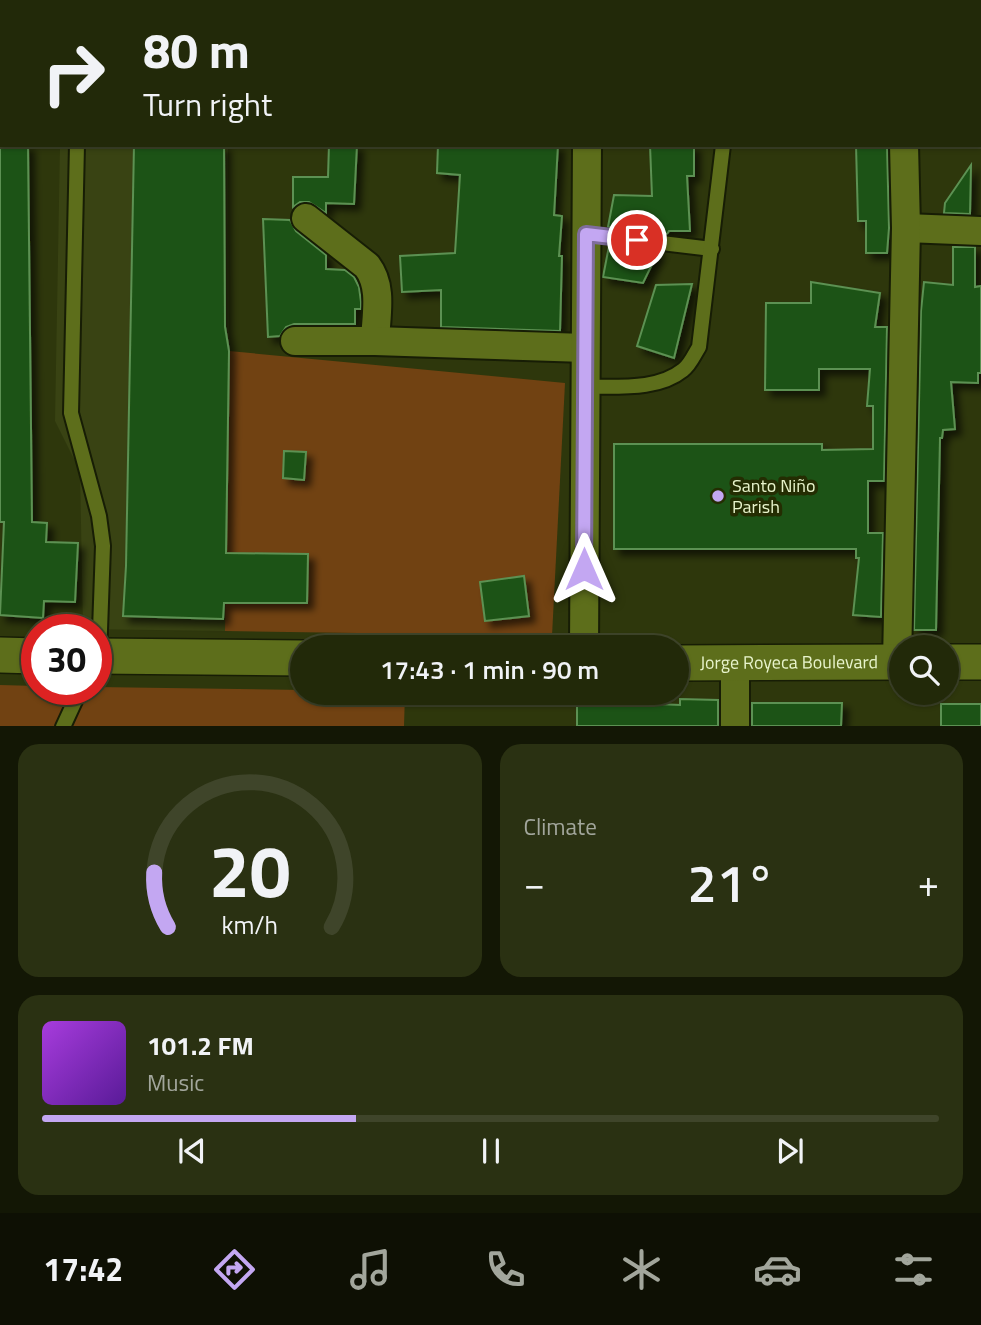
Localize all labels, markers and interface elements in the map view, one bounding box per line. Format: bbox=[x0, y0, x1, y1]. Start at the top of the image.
text: 80 m bbox=[143, 12, 250, 87]
icon: right bbox=[28, 28, 119, 119]
text: Turn right bbox=[143, 80, 272, 128]
pin bbox=[607, 210, 667, 270]
icon: arrive bbox=[618, 221, 656, 259]
place label: Santo Niño Parish bbox=[732, 472, 815, 520]
marker: Santo Niño Parish bbox=[710, 488, 726, 504]
position arrow bbox=[547, 532, 621, 606]
speed limit sign: 30 bbox=[21, 614, 112, 705]
map controls bbox=[889, 635, 959, 705]
button: search bbox=[889, 635, 959, 705]
street label: Jorge Royeca Boulevard bbox=[700, 648, 878, 676]
text: 17:43 · 1 min · 90 m bbox=[380, 650, 599, 689]
text: Climate bbox=[524, 809, 597, 844]
text: 20 bbox=[209, 815, 291, 925]
text: 21° bbox=[688, 843, 775, 922]
text: − bbox=[524, 854, 545, 912]
text: + bbox=[918, 854, 939, 912]
text: km/h bbox=[221, 905, 278, 943]
text: 101.2 FM bbox=[147, 1026, 254, 1065]
text: Music bbox=[147, 1065, 204, 1100]
icon: previous bbox=[173, 1132, 211, 1170]
icon: pause bbox=[472, 1132, 510, 1170]
icon: next bbox=[771, 1132, 809, 1170]
text: 17:42 bbox=[43, 1245, 123, 1293]
icon: directions bbox=[210, 1245, 259, 1294]
icon: music bbox=[346, 1245, 395, 1294]
icon: phone bbox=[481, 1245, 530, 1294]
icon: climate bbox=[617, 1245, 666, 1294]
icon: car bbox=[753, 1245, 802, 1294]
icon: filters bbox=[889, 1245, 938, 1294]

